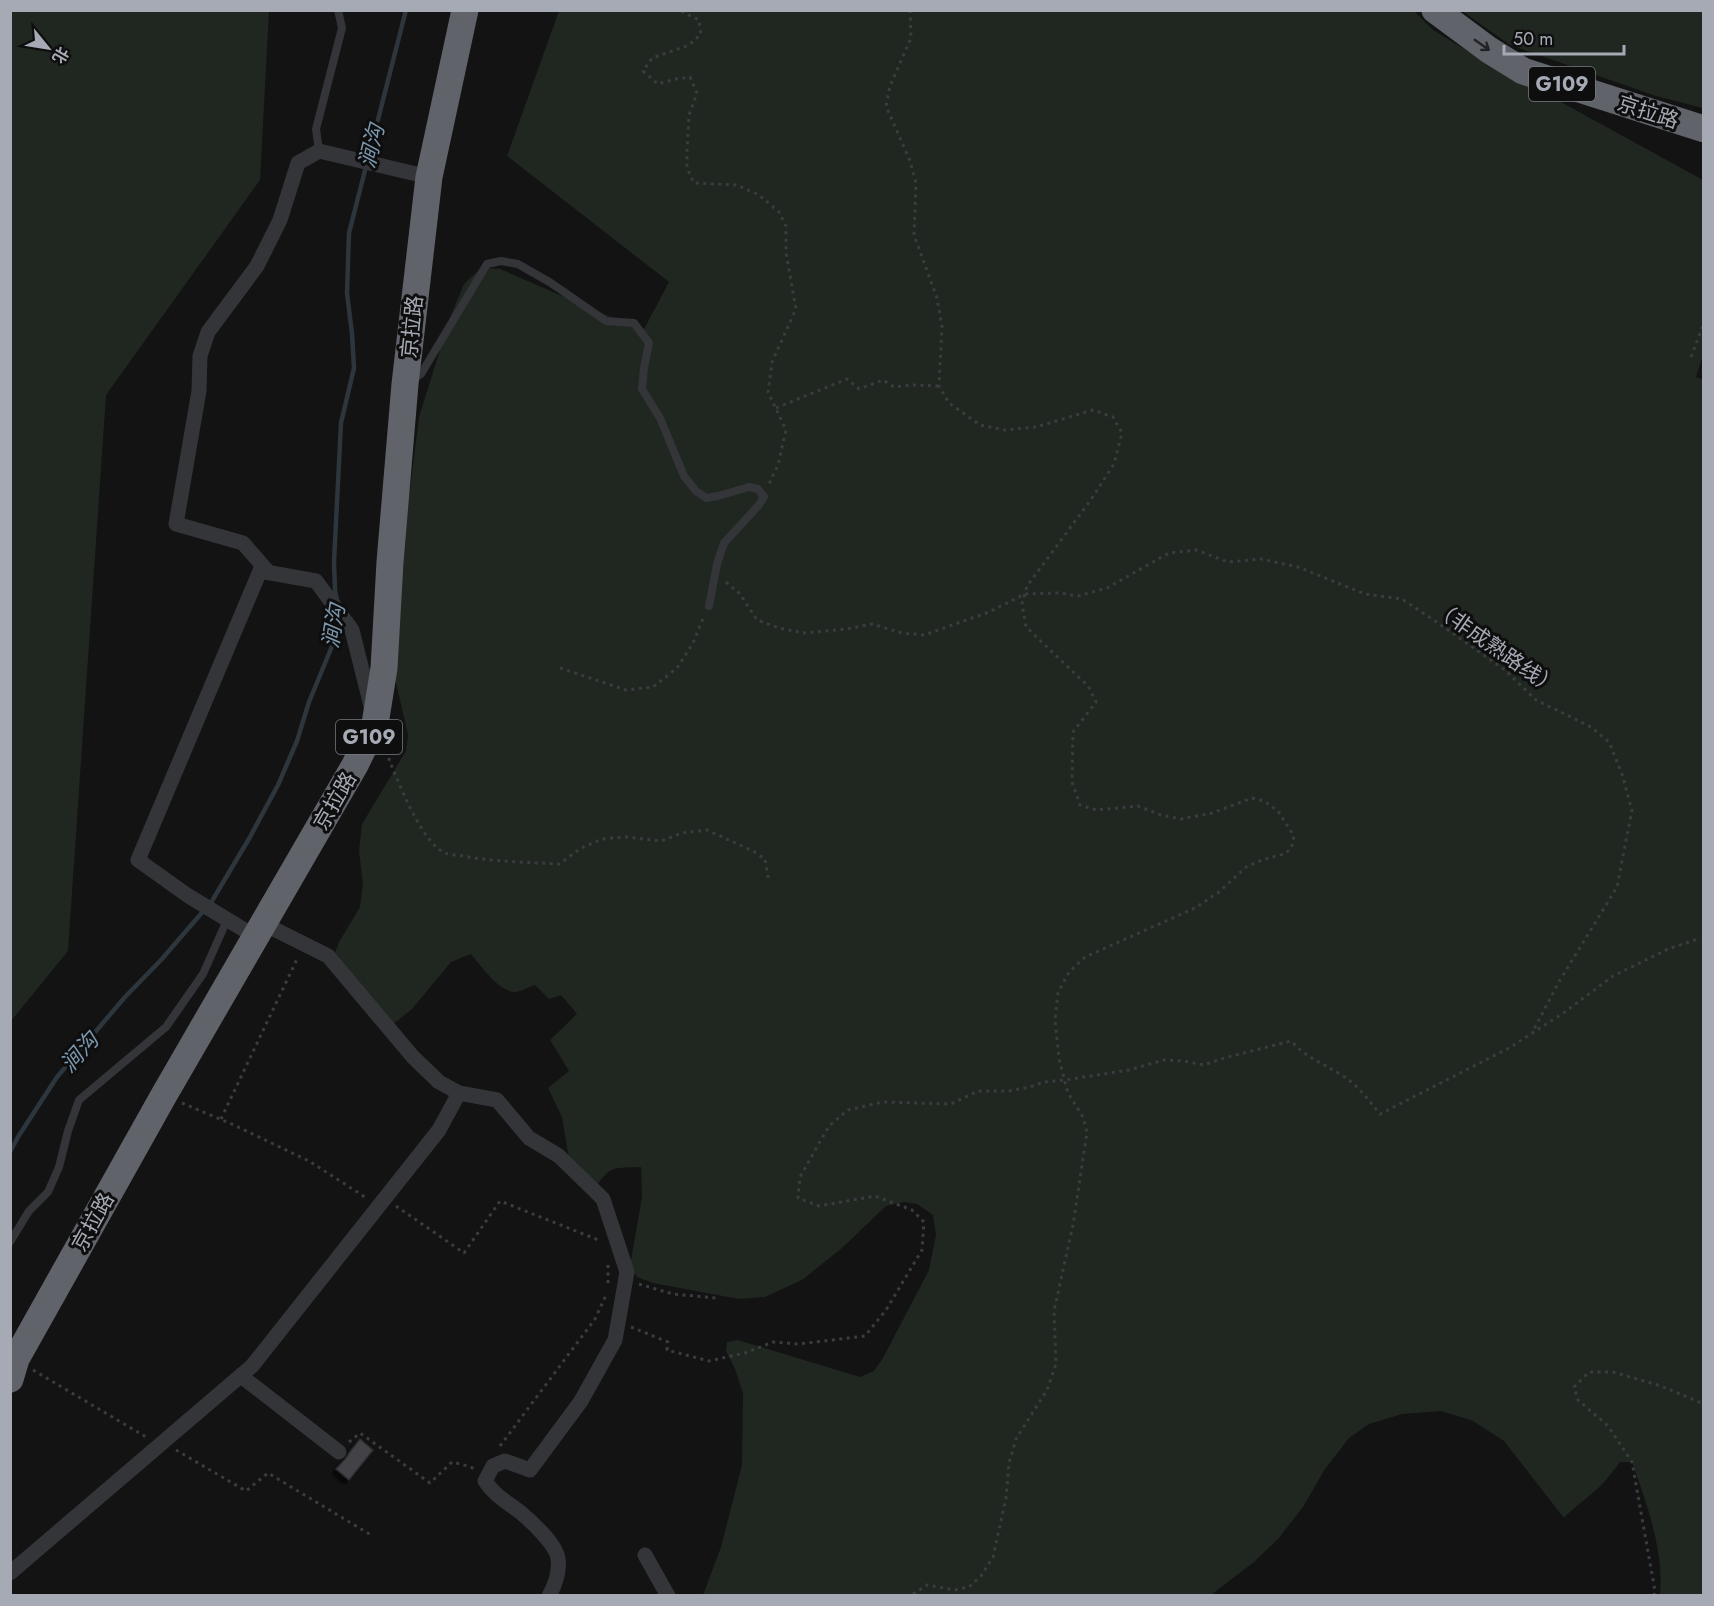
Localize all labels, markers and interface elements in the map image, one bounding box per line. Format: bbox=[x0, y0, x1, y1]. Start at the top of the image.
north arrow bbox=[18, 18, 78, 78]
scale bar bbox=[1504, 18, 1624, 56]
text: 50 m bbox=[1513, 26, 1553, 52]
one-way arrow bbox=[1473, 39, 1490, 51]
text: 北 bbox=[47, 43, 75, 68]
road number: G109 bbox=[1529, 67, 1595, 101]
street label: 京拉路 bbox=[1613, 88, 1683, 136]
water label: 涧沟 bbox=[350, 119, 392, 171]
street label: 京拉路 bbox=[394, 294, 430, 360]
street label: （非成熟路线） bbox=[1427, 594, 1565, 702]
water label: 涧沟 bbox=[314, 600, 353, 650]
road number: G109 bbox=[336, 720, 402, 754]
street label: 京拉路 bbox=[306, 766, 364, 836]
water label: 涧沟 bbox=[52, 1023, 107, 1079]
street label: 京拉路 bbox=[65, 1187, 121, 1257]

